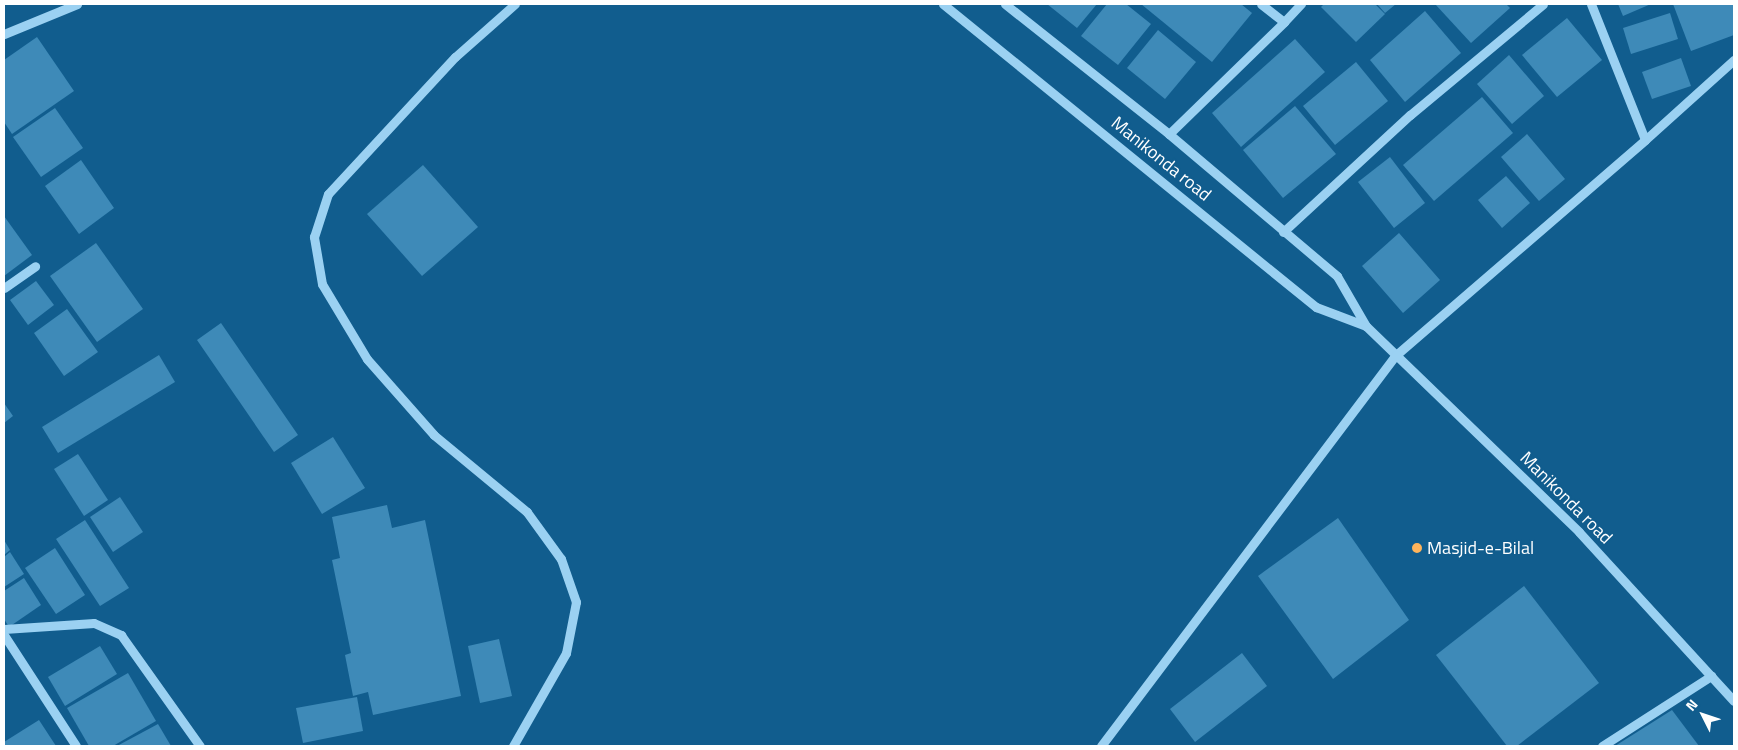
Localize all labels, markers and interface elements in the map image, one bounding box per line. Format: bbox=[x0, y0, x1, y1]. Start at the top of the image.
street label: Manikonda road bbox=[1107, 112, 1215, 206]
street label: Manikonda road bbox=[1515, 447, 1617, 549]
place label: Masjid-e-Bilal bbox=[1427, 537, 1534, 559]
marker: Masjid-e-Bilal bbox=[1411, 542, 1423, 554]
north arrow bbox=[1678, 690, 1728, 740]
text: N bbox=[1680, 694, 1702, 715]

